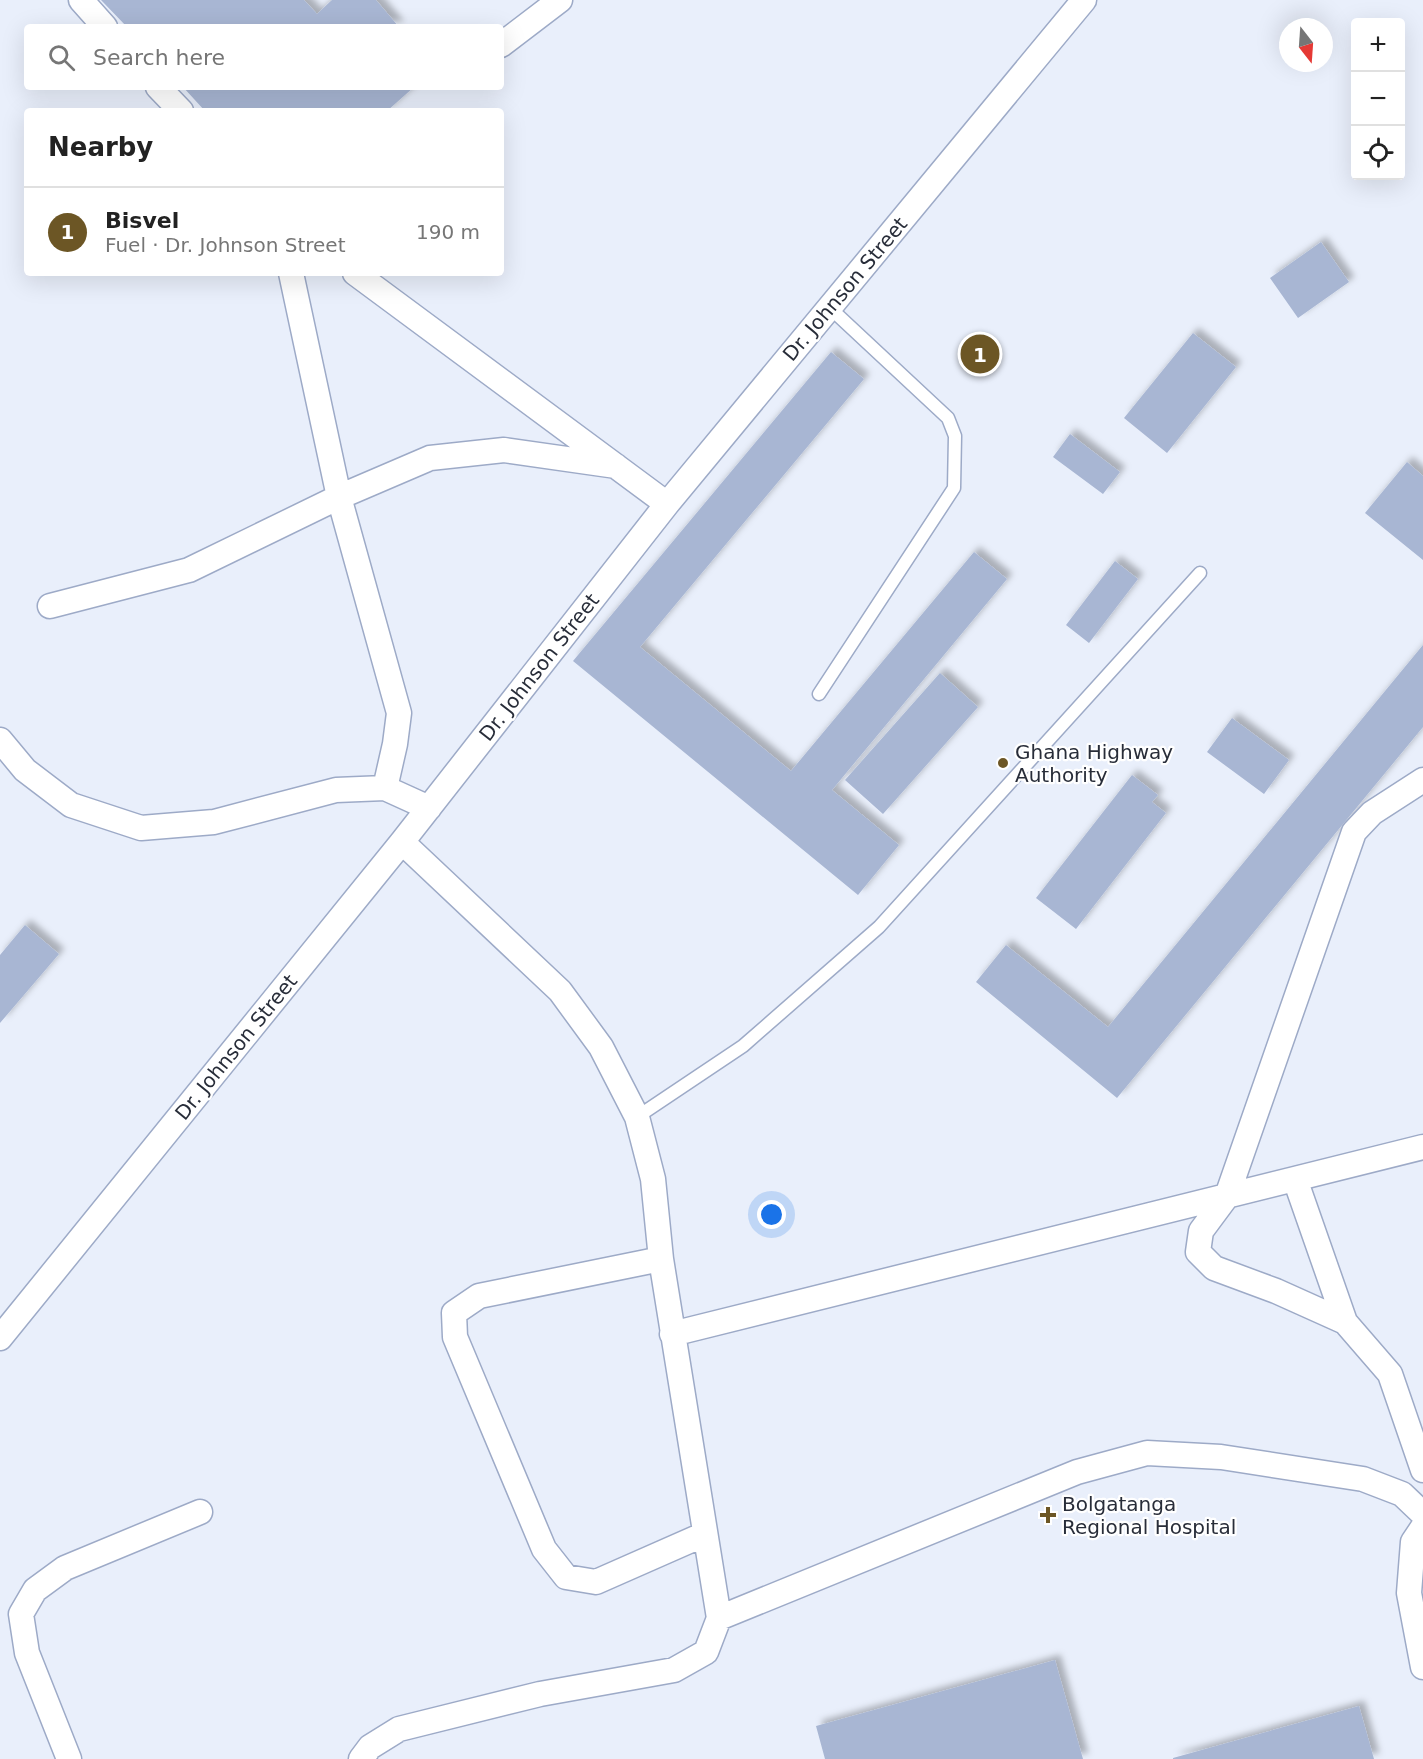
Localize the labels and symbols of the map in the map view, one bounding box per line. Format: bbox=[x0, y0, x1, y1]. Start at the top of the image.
north arrow bbox=[1279, 18, 1333, 72]
street label: Dr. Johnson Street bbox=[778, 212, 912, 366]
pin: 1 bbox=[960, 332, 1000, 376]
street label: Dr. Johnson Street bbox=[474, 588, 604, 745]
place label: Ghana Highway Authority bbox=[1015, 740, 1173, 787]
marker: Ghana Highway Authority bbox=[996, 756, 1010, 770]
street label: Dr. Johnson Street bbox=[170, 969, 302, 1125]
your location bbox=[757, 1200, 786, 1229]
place label: Bolgatanga Regional Hospital bbox=[1062, 1492, 1236, 1539]
marker: Bolgatanga Regional Hospital bbox=[1039, 1506, 1057, 1524]

